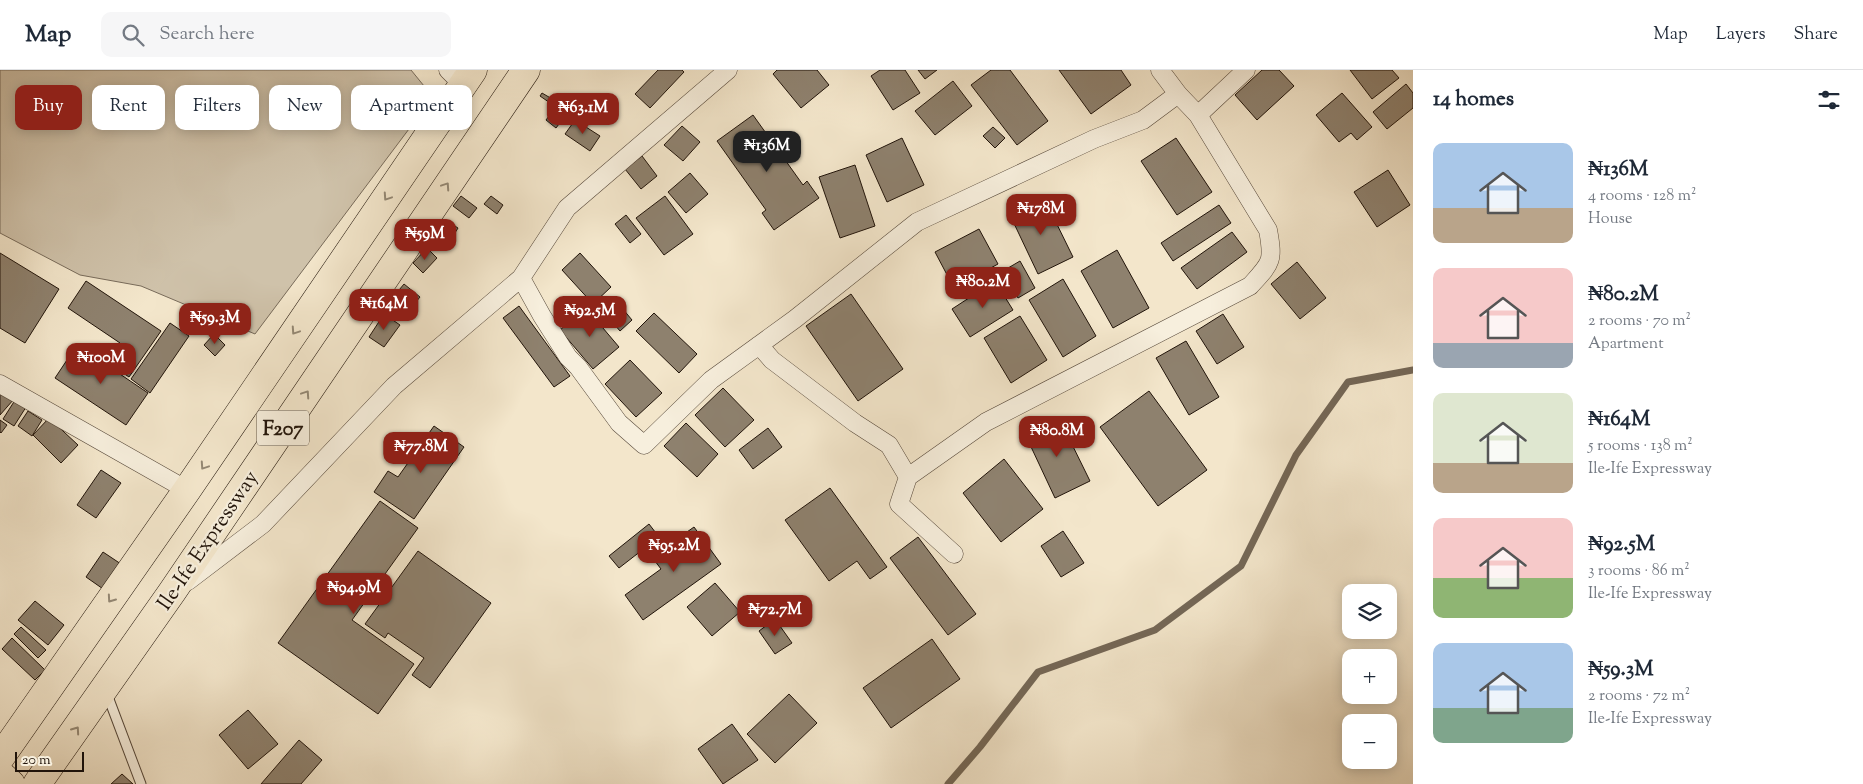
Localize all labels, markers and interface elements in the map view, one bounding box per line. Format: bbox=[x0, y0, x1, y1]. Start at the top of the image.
search box bbox=[101, 12, 451, 57]
text: Map bbox=[25, 18, 71, 52]
icon: search bbox=[119, 21, 147, 49]
text: Search here bbox=[159, 21, 255, 48]
text: Map bbox=[1653, 22, 1688, 48]
text: Layers bbox=[1716, 22, 1766, 48]
text: Share bbox=[1794, 22, 1838, 48]
chip: Buy bbox=[15, 85, 82, 130]
chip: Rent bbox=[92, 85, 165, 130]
chip: Filters bbox=[175, 85, 259, 130]
chip: New bbox=[269, 85, 341, 130]
chip: Apartment bbox=[351, 85, 472, 130]
text: 14 homes bbox=[1433, 85, 1514, 115]
icon: filters bbox=[1815, 86, 1843, 114]
pin: ₦63.1M bbox=[542, 92, 624, 135]
text: ₦63.1M bbox=[558, 97, 608, 120]
pin: ₦136M bbox=[732, 131, 802, 173]
text: ₦136M bbox=[744, 135, 790, 158]
text: ₦136M bbox=[1588, 155, 1648, 185]
icon: home bbox=[1473, 163, 1533, 223]
one-way arrow bbox=[440, 183, 449, 192]
text: 4 rooms · 128 m² bbox=[1588, 185, 1696, 208]
one-way arrow bbox=[384, 191, 393, 201]
pin: ₦178M bbox=[1006, 194, 1076, 236]
text: ₦178M bbox=[1017, 198, 1065, 221]
text: House bbox=[1588, 208, 1632, 231]
pin: ₦59M bbox=[395, 218, 455, 261]
text: ₦59M bbox=[405, 223, 445, 246]
pin: ₦80.2M bbox=[942, 266, 1024, 309]
text: ₦80.2M bbox=[956, 271, 1010, 294]
text: ₦80.2M bbox=[1588, 280, 1659, 310]
pin: ₦164M bbox=[349, 288, 419, 331]
icon: home bbox=[1473, 288, 1533, 348]
text: ₦164M bbox=[360, 293, 408, 316]
pin: ₦92.5M bbox=[549, 296, 631, 338]
text: ₦92.5M bbox=[564, 300, 616, 323]
pin: ₦59.3M bbox=[174, 302, 256, 345]
text: ₦59.3M bbox=[190, 307, 240, 330]
text: 2 rooms · 70 m² bbox=[1588, 310, 1691, 333]
one-way arrow bbox=[292, 325, 301, 335]
text: Apartment bbox=[1588, 333, 1664, 356]
pin: ₦100M bbox=[66, 342, 136, 385]
text: ₦100M bbox=[77, 347, 125, 370]
one-way arrow bbox=[300, 390, 309, 399]
text: ₦164M bbox=[1588, 405, 1650, 435]
road number: F207 bbox=[257, 410, 309, 446]
icon: home bbox=[1473, 413, 1533, 473]
pin: ₦80.8M bbox=[1016, 416, 1098, 458]
text: ₦80.8M bbox=[1030, 420, 1084, 443]
pin: ₦77.8M bbox=[380, 432, 462, 474]
text: 5 rooms · 138 m² bbox=[1588, 435, 1693, 458]
text: ₦77.8M bbox=[394, 436, 448, 459]
text: Ile-Ife Expressway bbox=[1588, 458, 1712, 481]
one-way arrow bbox=[201, 460, 210, 469]
street label: Ile-Ife Expressway bbox=[151, 465, 267, 617]
pin: ₦95.2M bbox=[633, 530, 715, 573]
text: ₦92.5M bbox=[1588, 530, 1655, 560]
text: ₦95.2M bbox=[648, 535, 700, 558]
icon: home bbox=[1473, 538, 1533, 598]
text: 3 rooms · 86 m² bbox=[1588, 560, 1690, 583]
pin: ₦94.9M bbox=[313, 572, 395, 615]
text: ₦94.9M bbox=[327, 577, 381, 600]
text: Ile-Ife Expressway bbox=[1588, 583, 1712, 606]
map controls bbox=[1342, 584, 1397, 769]
button: layers bbox=[1342, 584, 1397, 639]
one-way arrow bbox=[108, 593, 117, 603]
pin: ₦72.7M bbox=[734, 594, 816, 637]
text: ₦72.7M bbox=[748, 599, 802, 622]
button: + bbox=[1342, 649, 1397, 704]
text: ₦59.3M bbox=[1588, 655, 1654, 685]
icon: home bbox=[1473, 663, 1533, 723]
text: 2 rooms · 72 m² bbox=[1588, 685, 1690, 708]
text: Ile-Ife Expressway bbox=[1588, 708, 1712, 731]
button: − bbox=[1342, 714, 1397, 769]
one-way arrow bbox=[70, 726, 79, 736]
scale bar bbox=[15, 749, 84, 772]
text: 20 m bbox=[22, 751, 51, 771]

